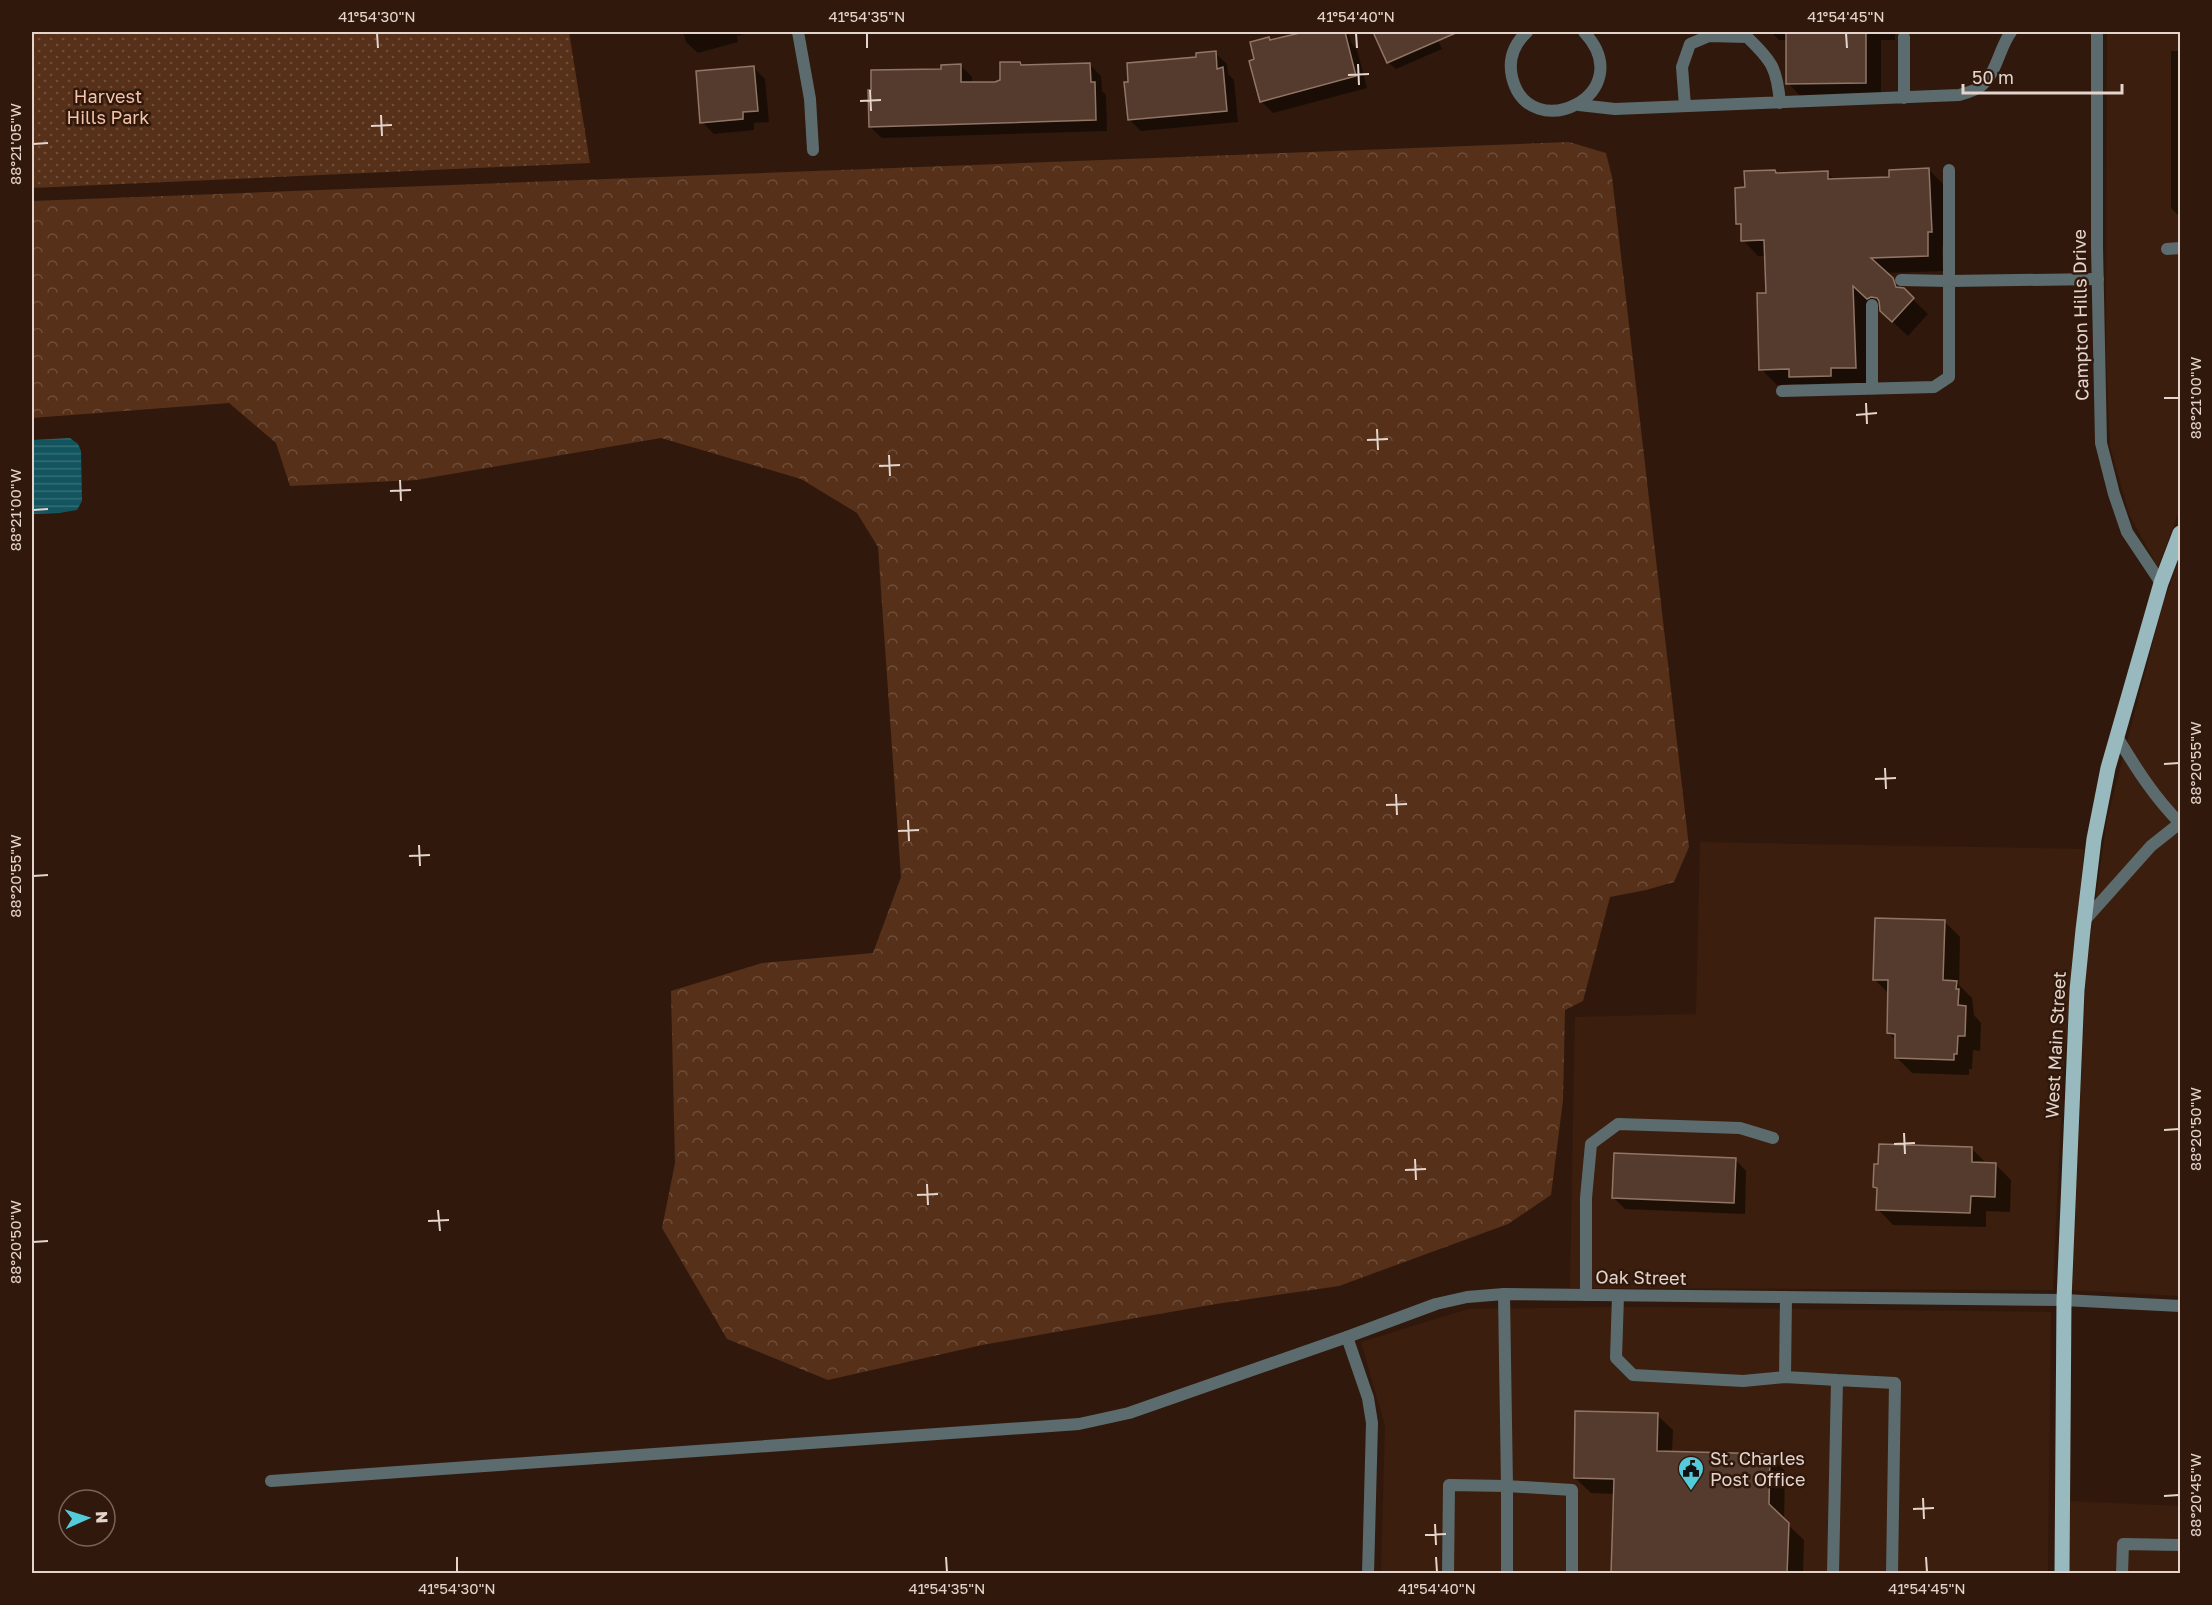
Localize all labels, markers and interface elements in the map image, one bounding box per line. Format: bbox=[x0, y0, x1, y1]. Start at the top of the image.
text: 41°54'30"N bbox=[338, 7, 416, 25]
text: 41°54'35"N bbox=[829, 7, 905, 25]
text: 41°54'40"N bbox=[1317, 7, 1395, 25]
text: 41°54'45"N bbox=[1807, 7, 1885, 25]
scale bar bbox=[1963, 57, 2122, 95]
text: 50 m bbox=[1972, 66, 2014, 88]
park label: Harvest Hills Park bbox=[66, 85, 150, 128]
text: 88°21'05"W bbox=[6, 103, 24, 185]
street label: Campton Hills Drive bbox=[2068, 229, 2092, 401]
text: 88°21'00"W bbox=[2186, 357, 2204, 439]
text: 88°21'00"W bbox=[6, 469, 24, 551]
text: 88°20'55"W bbox=[2186, 721, 2204, 805]
text: 88°20'55"W bbox=[6, 834, 24, 918]
street label: West Main Street bbox=[2040, 971, 2070, 1119]
text: 88°20'50"W bbox=[2186, 1087, 2204, 1171]
text: 88°20'50"W bbox=[6, 1200, 24, 1284]
street label: Oak Street bbox=[1595, 1265, 1687, 1289]
place label: St. Charles Post Office bbox=[1710, 1447, 1805, 1490]
text: 88°20'45"W bbox=[2186, 1453, 2204, 1537]
public building icon: St. Charles Post Office bbox=[1676, 1454, 1706, 1492]
north arrow bbox=[57, 1488, 117, 1548]
text: N bbox=[92, 1511, 112, 1524]
text: 41°54'30"N bbox=[418, 1579, 496, 1597]
text: 41°54'35"N bbox=[909, 1579, 985, 1597]
text: 41°54'40"N bbox=[1398, 1579, 1476, 1597]
text: 41°54'45"N bbox=[1888, 1579, 1966, 1597]

